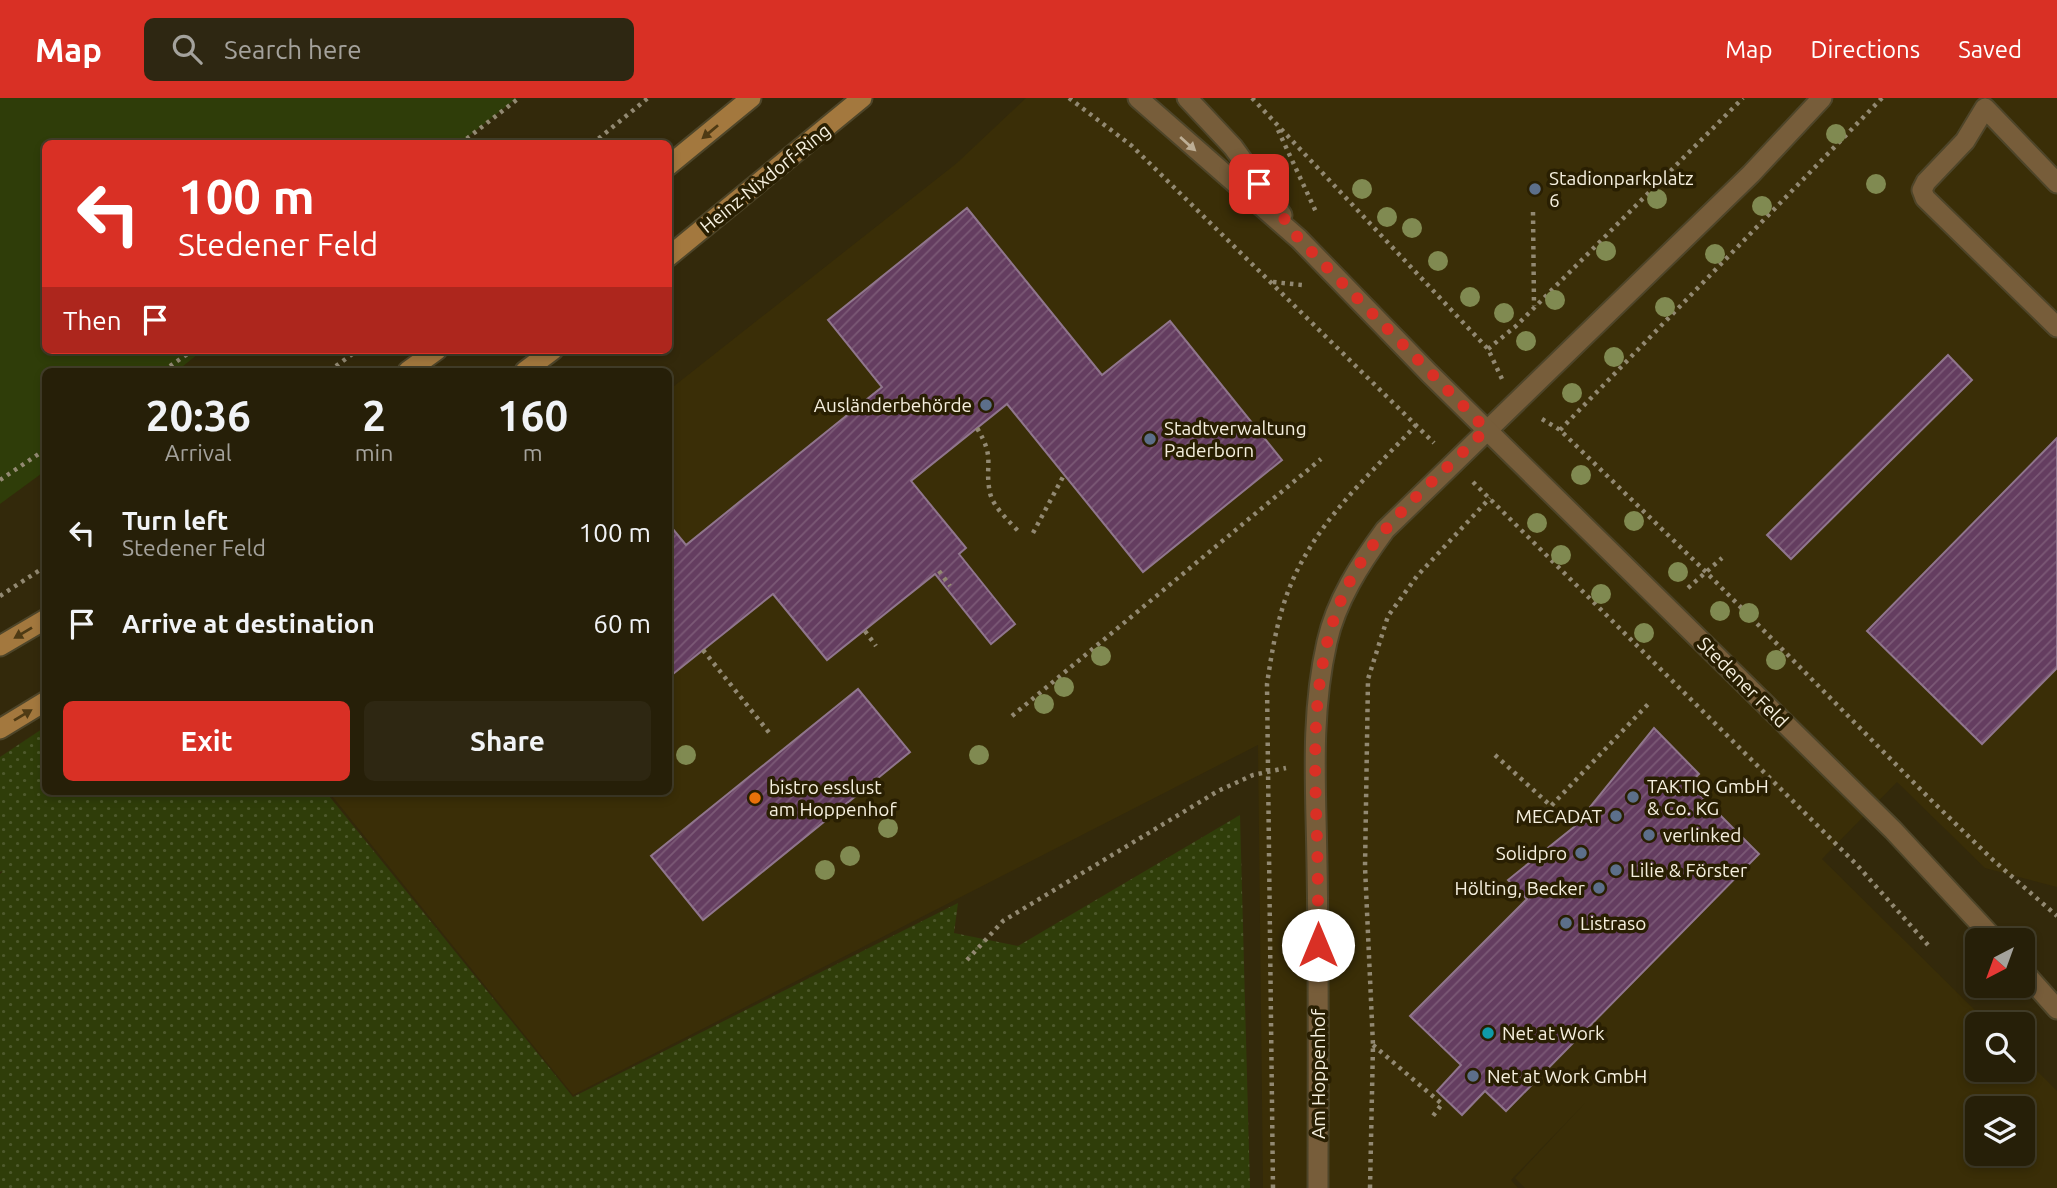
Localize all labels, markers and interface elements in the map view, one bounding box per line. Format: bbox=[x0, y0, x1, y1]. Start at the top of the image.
search box bbox=[144, 18, 634, 81]
icon: search bbox=[168, 30, 206, 68]
text: Map bbox=[35, 31, 102, 68]
text: Search here bbox=[224, 35, 362, 64]
text: Map bbox=[1725, 36, 1772, 63]
text: Directions bbox=[1810, 36, 1920, 63]
text: Saved bbox=[1958, 36, 2022, 63]
street label: Heinz-Nixdorf-Ring bbox=[696, 119, 834, 237]
one-way arrow bbox=[701, 124, 718, 139]
one-way arrow bbox=[1180, 135, 1197, 151]
pin bbox=[1229, 154, 1289, 214]
icon: arrive bbox=[1240, 165, 1278, 203]
place label: Stadionparkplatz 6 bbox=[1549, 167, 1694, 211]
icon: left bbox=[63, 168, 154, 259]
text: 100 m bbox=[178, 168, 315, 223]
marker: Stadionparkplatz 6 bbox=[1527, 181, 1543, 197]
text: Stedener Feld bbox=[178, 226, 378, 262]
icon: arrive bbox=[136, 301, 174, 339]
text: Then bbox=[63, 306, 122, 335]
text: 20:36 bbox=[146, 392, 251, 439]
text: 2 bbox=[362, 392, 386, 439]
text: 160 bbox=[497, 392, 568, 439]
place label: Ausländerbehörde bbox=[814, 394, 972, 416]
marker: Ausländerbehörde bbox=[978, 397, 994, 413]
place label: Stadtverwaltung Paderborn bbox=[1164, 417, 1307, 461]
marker: Stadtverwaltung Paderborn bbox=[1142, 431, 1158, 447]
text: Arrival bbox=[165, 440, 232, 465]
text: min bbox=[355, 440, 393, 465]
text: m bbox=[523, 440, 543, 465]
text: Turn left bbox=[122, 506, 228, 535]
icon: left bbox=[63, 514, 101, 552]
text: 100 m bbox=[579, 518, 651, 547]
text: Stedener Feld bbox=[122, 535, 266, 560]
icon: arrive bbox=[63, 605, 101, 643]
text: Arrive at destination bbox=[122, 609, 375, 638]
text: 60 m bbox=[593, 609, 651, 638]
one-way arrow bbox=[13, 626, 32, 639]
street label: Stedener Feld bbox=[1693, 632, 1793, 732]
button: Exit bbox=[63, 701, 350, 781]
button: Share bbox=[364, 701, 651, 781]
one-way arrow bbox=[13, 709, 32, 722]
place label: TAKTIQ GmbH & Co. KG bbox=[1647, 775, 1769, 819]
place label: bistro esslust am Hoppenhof bbox=[769, 776, 897, 820]
marker: TAKTIQ GmbH & Co. KG bbox=[1625, 789, 1641, 805]
marker: bistro esslust am Hoppenhof bbox=[747, 790, 763, 806]
place label: MECADAT bbox=[1516, 805, 1602, 827]
marker: MECADAT bbox=[1608, 808, 1624, 824]
place label: verlinked bbox=[1663, 824, 1741, 846]
marker: verlinked bbox=[1641, 827, 1657, 843]
place label: Solidpro bbox=[1496, 842, 1567, 864]
marker: Solidpro bbox=[1573, 845, 1589, 861]
place label: Lilie & Förster bbox=[1630, 859, 1747, 881]
marker: Lilie & Förster bbox=[1608, 862, 1624, 878]
place label: Hölting, Becker bbox=[1454, 877, 1585, 899]
marker: Hölting, Becker bbox=[1591, 880, 1607, 896]
position arrow bbox=[1281, 908, 1355, 982]
place label: Listraso bbox=[1580, 912, 1646, 934]
marker: Listraso bbox=[1558, 915, 1574, 931]
north arrow bbox=[1965, 928, 2035, 998]
map controls bbox=[1965, 928, 2035, 1166]
street label: Am Hoppenhof bbox=[1307, 1008, 1329, 1139]
button: search bbox=[1965, 1012, 2035, 1082]
place label: Net at Work bbox=[1502, 1022, 1605, 1044]
marker: Net at Work bbox=[1480, 1025, 1496, 1041]
place label: Net at Work GmbH bbox=[1487, 1065, 1647, 1087]
marker: Net at Work GmbH bbox=[1465, 1068, 1481, 1084]
button: layers bbox=[1965, 1096, 2035, 1166]

